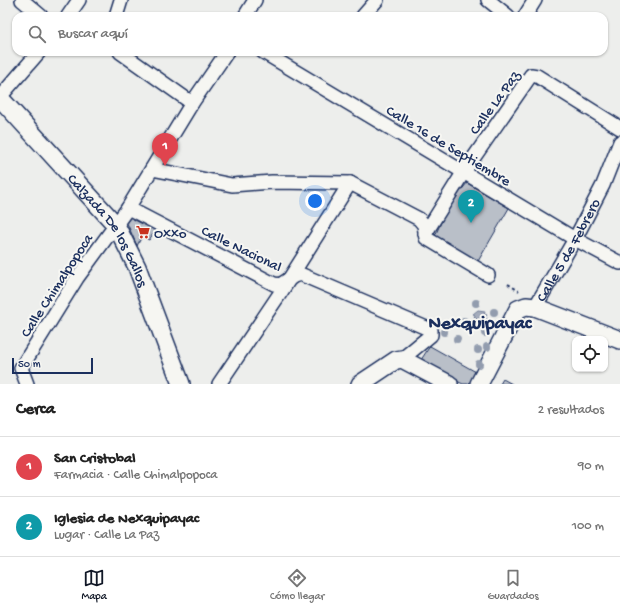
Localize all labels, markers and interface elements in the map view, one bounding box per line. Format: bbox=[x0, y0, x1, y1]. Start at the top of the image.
search box bbox=[12, 12, 608, 56]
icon: search bbox=[26, 23, 48, 45]
text: Buscar aquí bbox=[58, 25, 128, 43]
street label: Calle La Paz bbox=[466, 67, 525, 139]
street label: Calle 16 de Septiembre bbox=[382, 102, 514, 191]
pin: 1 bbox=[152, 133, 178, 166]
street label: Calzada De los Gallos bbox=[63, 171, 151, 290]
pin: 2 bbox=[458, 190, 484, 223]
your location bbox=[305, 191, 325, 211]
street label: Calle 5 de Febrero bbox=[533, 196, 606, 305]
street label: Calle Nacional bbox=[198, 223, 284, 277]
supermarket icon: Oxxo bbox=[135, 224, 151, 240]
place label: Oxxo bbox=[154, 225, 187, 243]
street label: Calle Chimalpopoca bbox=[17, 230, 98, 341]
district label: Nexquipayac bbox=[429, 313, 533, 336]
map controls bbox=[572, 336, 608, 372]
button: locate bbox=[572, 336, 608, 372]
scale bar bbox=[12, 356, 93, 375]
text: 50 m bbox=[18, 359, 40, 371]
text: Cerca bbox=[16, 400, 55, 420]
text: 2 resultados bbox=[538, 403, 604, 418]
text: San Cristobal bbox=[54, 450, 136, 468]
text: 1 bbox=[26, 459, 32, 474]
text: 90 m bbox=[578, 459, 604, 474]
text: Farmacia · Calle Chimalpopoca bbox=[54, 468, 217, 483]
text: Iglesia de Nexquipayac bbox=[54, 510, 199, 528]
text: 2 bbox=[26, 519, 32, 534]
text: 100 m bbox=[572, 519, 604, 534]
text: Lugar · Calle La Paz bbox=[54, 528, 159, 543]
tab: Mapa bbox=[82, 567, 107, 603]
tab: Cómo llegar bbox=[270, 567, 324, 603]
tab: Guardados bbox=[488, 567, 538, 603]

